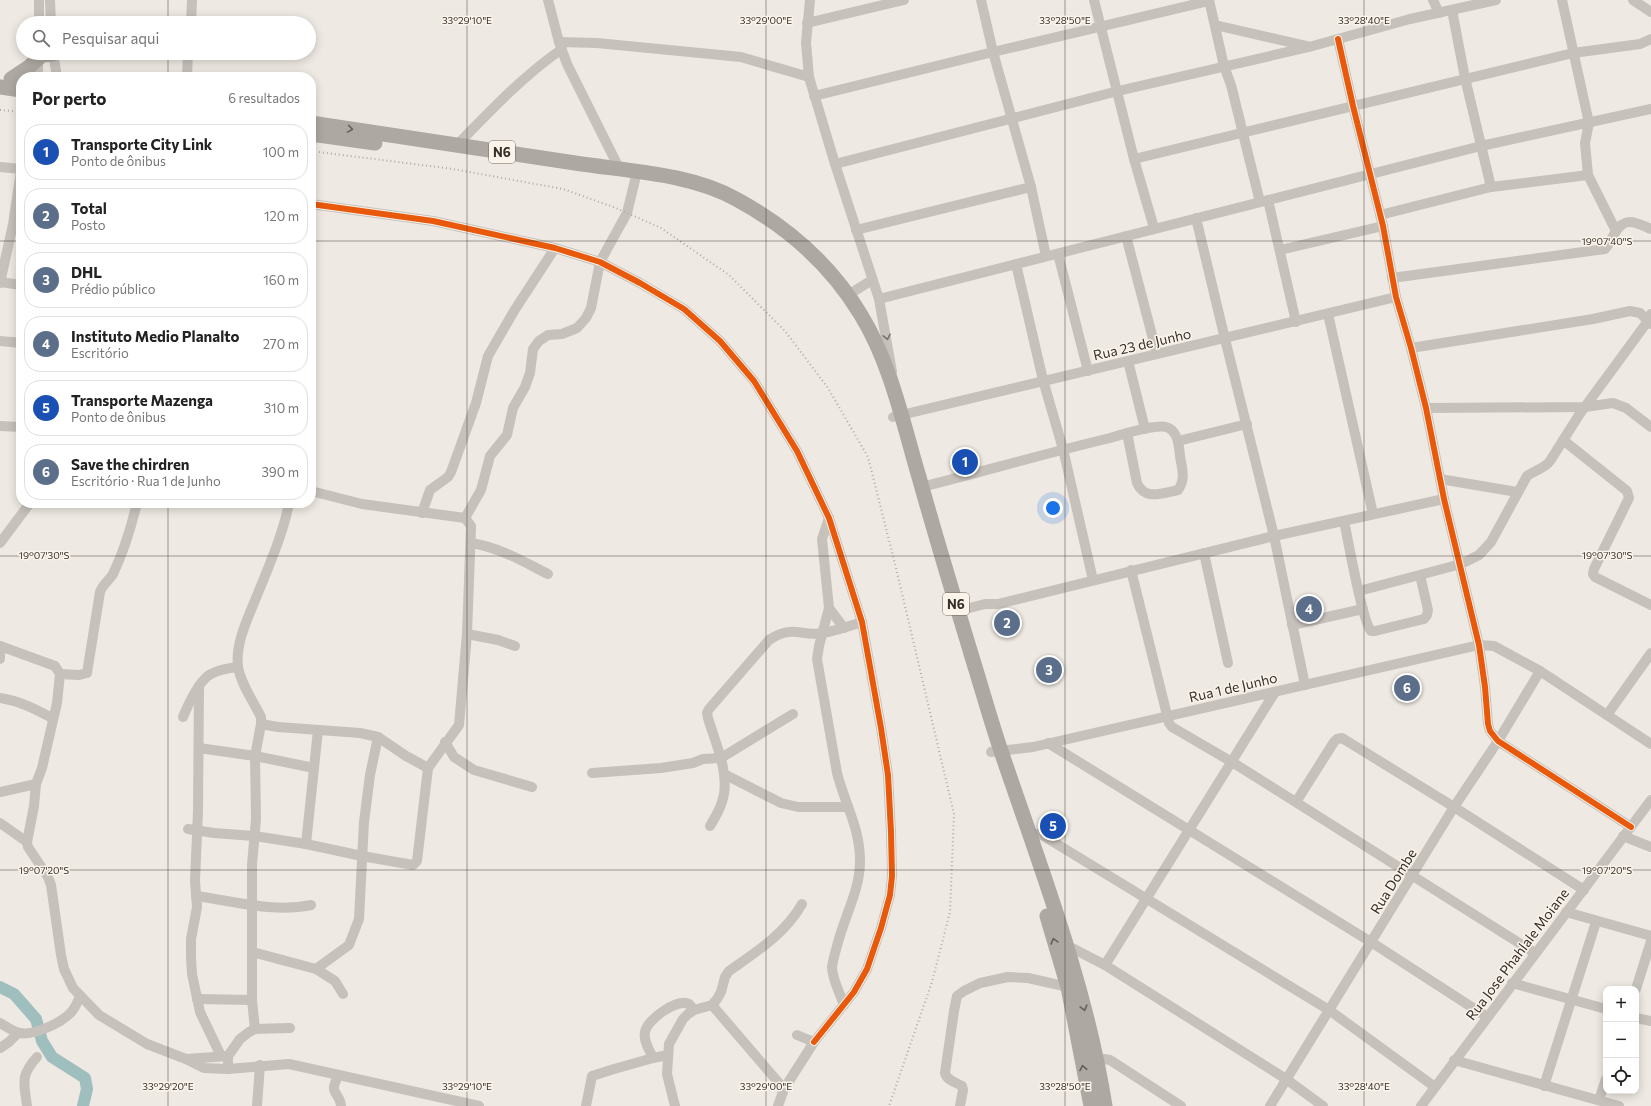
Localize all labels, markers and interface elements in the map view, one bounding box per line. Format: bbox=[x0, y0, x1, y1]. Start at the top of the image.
text: 33°29'10"E bbox=[442, 14, 492, 26]
text: 33°29'00"E bbox=[740, 14, 792, 26]
text: 33°28'50"E bbox=[1039, 14, 1091, 26]
text: 33°28'40"E bbox=[1338, 14, 1390, 26]
search box bbox=[16, 16, 316, 60]
icon: search bbox=[30, 27, 52, 49]
text: Pesquisar aqui bbox=[62, 29, 159, 47]
text: Por perto bbox=[32, 88, 107, 109]
text: 6 resultados bbox=[228, 90, 300, 106]
one-way arrow bbox=[346, 124, 353, 133]
text: Transporte City Link bbox=[71, 135, 212, 153]
road number: N6 bbox=[489, 141, 515, 163]
text: 1 bbox=[43, 144, 49, 160]
text: 100 m bbox=[263, 144, 299, 160]
text: Ponto de ônibus bbox=[71, 153, 166, 169]
text: Total bbox=[71, 199, 107, 217]
text: 2 bbox=[42, 208, 50, 224]
text: 120 m bbox=[264, 208, 299, 224]
text: Posto bbox=[71, 217, 105, 233]
text: 19°07'40"S bbox=[1582, 235, 1633, 247]
text: DHL bbox=[71, 263, 102, 281]
text: 3 bbox=[42, 272, 50, 288]
text: 160 m bbox=[263, 272, 299, 288]
text: Prédio público bbox=[71, 281, 156, 297]
street label: Rua 23 de Junho bbox=[1091, 324, 1193, 364]
text: Instituto Medio Planalto bbox=[71, 327, 240, 345]
one-way arrow bbox=[882, 334, 890, 340]
text: 4 bbox=[42, 336, 50, 352]
text: 270 m bbox=[263, 336, 299, 352]
text: Escritório bbox=[71, 345, 129, 361]
text: Transporte Mazenga bbox=[71, 391, 213, 409]
text: 5 bbox=[42, 400, 50, 416]
text: 310 m bbox=[264, 400, 299, 416]
text: Ponto de ônibus bbox=[71, 409, 166, 425]
pin: 1 bbox=[952, 447, 978, 477]
text: Save the chirdren bbox=[71, 455, 190, 473]
text: 6 bbox=[42, 464, 50, 480]
text: 390 m bbox=[261, 464, 299, 480]
text: Escritório · Rua 1 de Junho bbox=[71, 473, 221, 489]
your location bbox=[1043, 498, 1063, 518]
text: 19°07'30"S bbox=[19, 549, 69, 561]
text: 19°07'30"S bbox=[1582, 549, 1632, 561]
road number: N6 bbox=[943, 593, 969, 615]
pin: 4 bbox=[1296, 594, 1322, 624]
pin: 2 bbox=[994, 608, 1020, 638]
pin: 3 bbox=[1036, 655, 1062, 685]
street label: Rua 1 de Junho bbox=[1187, 669, 1279, 705]
pin: 6 bbox=[1394, 673, 1420, 703]
pin: 5 bbox=[1040, 811, 1066, 841]
street label: Rua Dombe bbox=[1366, 845, 1420, 917]
text: 19°07'20"S bbox=[19, 864, 69, 876]
text: 19°07'20"S bbox=[1582, 864, 1632, 876]
street label: Rua Jose Phahlale Moiane bbox=[1462, 885, 1572, 1023]
one-way arrow bbox=[1050, 938, 1059, 945]
map controls bbox=[1603, 986, 1639, 1094]
button: + bbox=[1603, 986, 1639, 1022]
one-way arrow bbox=[1079, 1005, 1087, 1012]
button: − bbox=[1603, 1022, 1639, 1058]
button: locate bbox=[1603, 1058, 1639, 1094]
one-way arrow bbox=[1079, 1065, 1087, 1071]
text: 33°29'20"E bbox=[142, 1080, 194, 1092]
text: 33°29'10"E bbox=[442, 1080, 492, 1092]
text: 33°29'00"E bbox=[740, 1080, 792, 1092]
text: 33°28'50"E bbox=[1039, 1080, 1091, 1092]
text: 33°28'40"E bbox=[1338, 1080, 1390, 1092]

